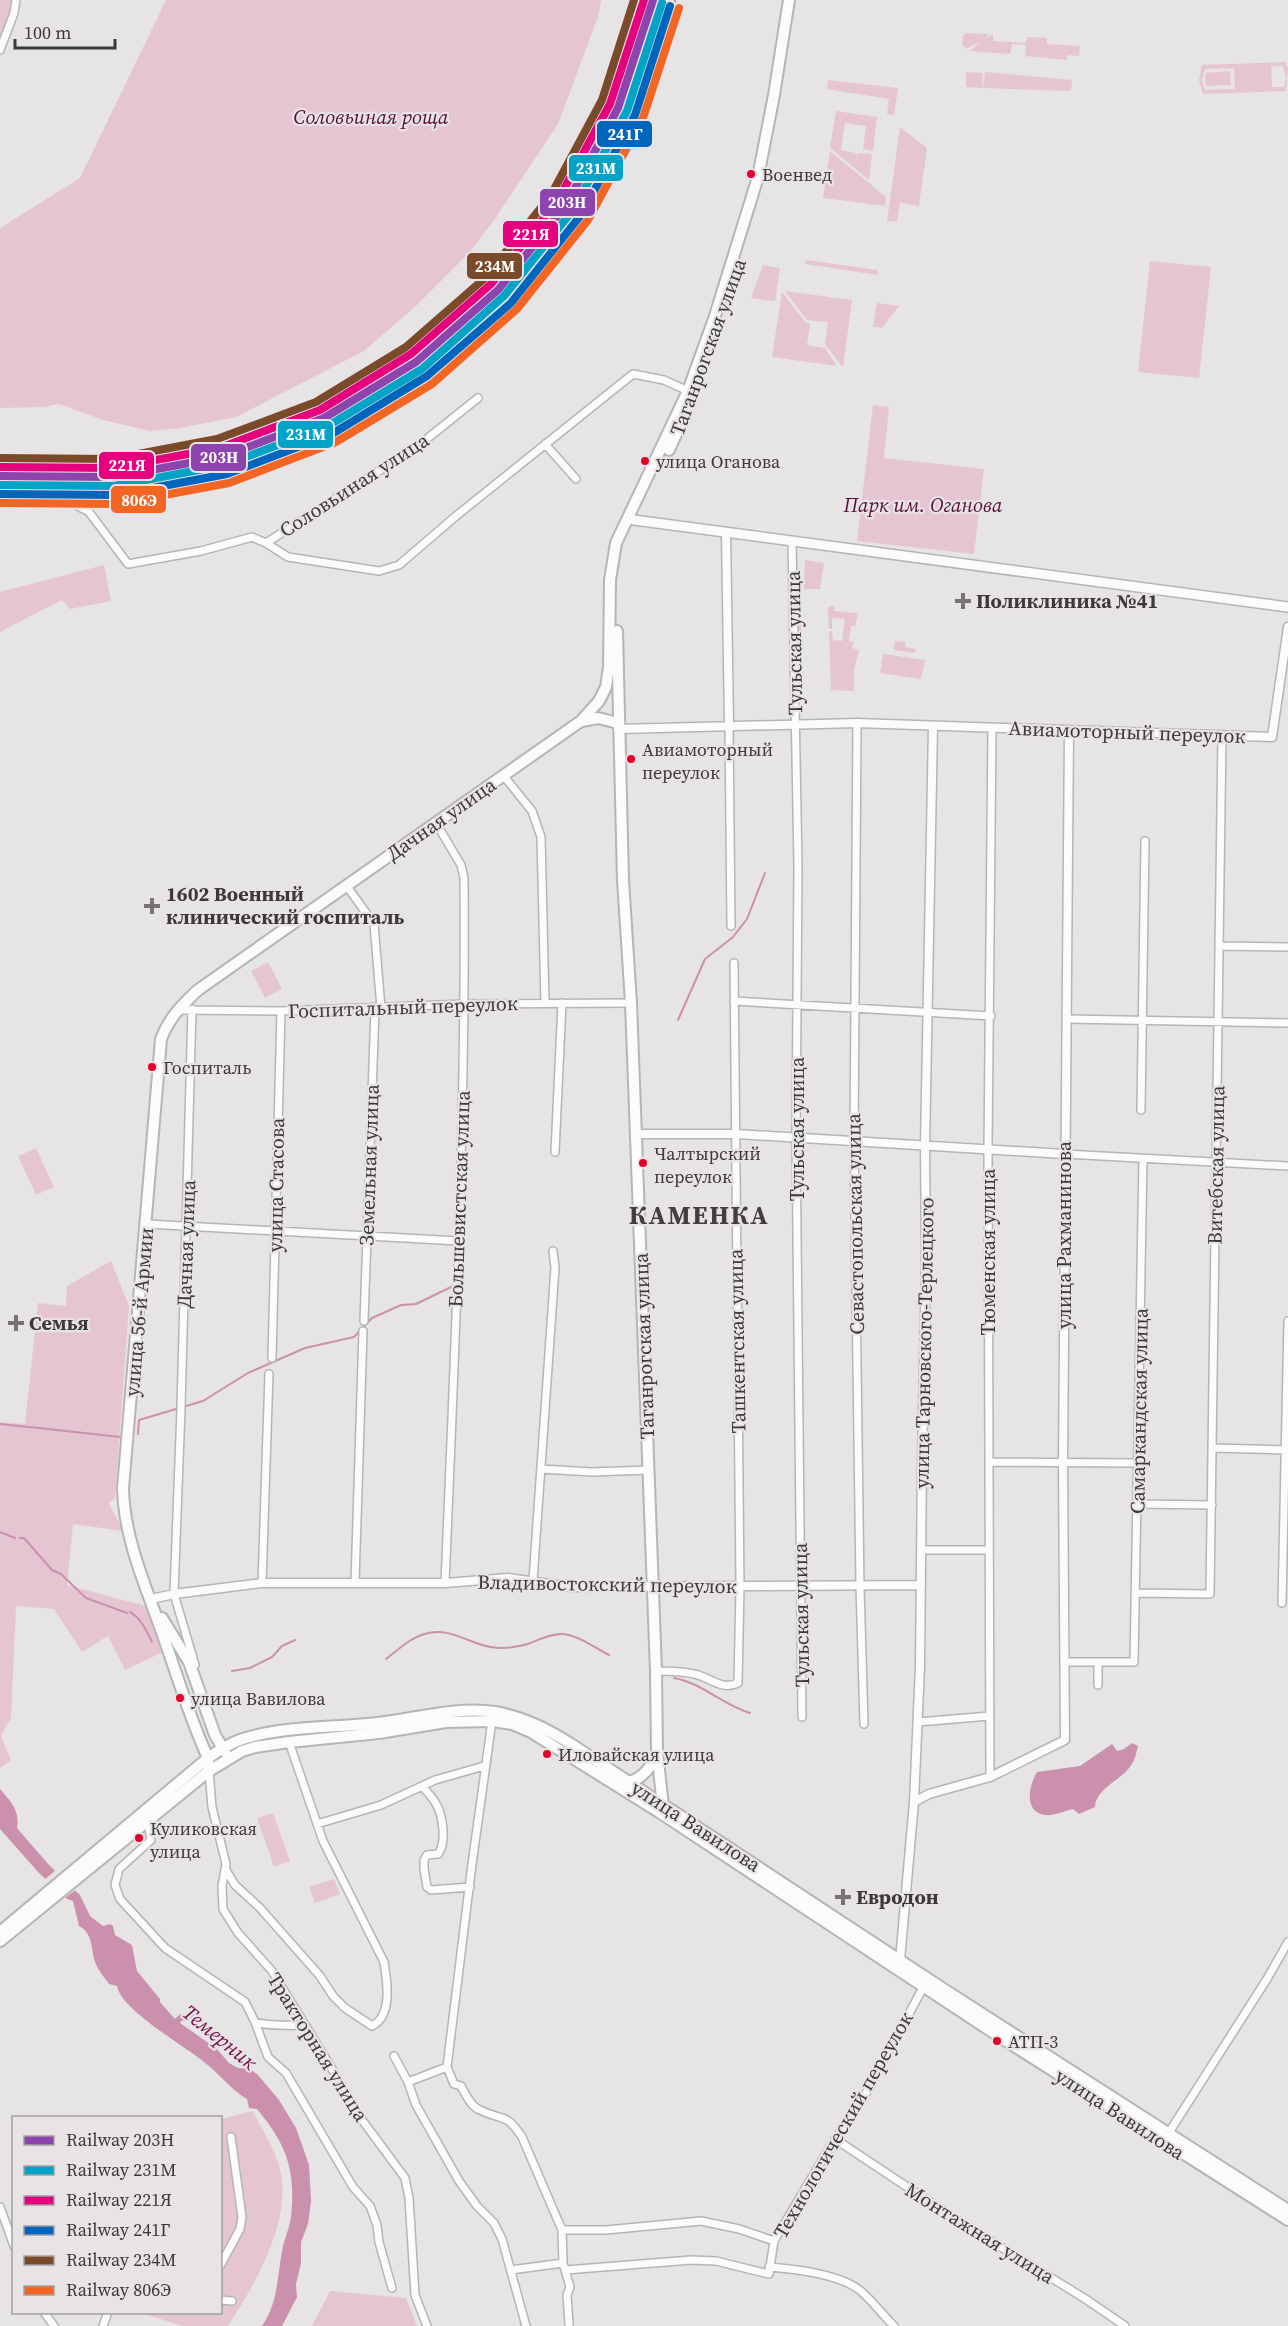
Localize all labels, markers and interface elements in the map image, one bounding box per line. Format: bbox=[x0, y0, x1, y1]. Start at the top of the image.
scale bar bbox=[15, 12, 116, 50]
text: 100 m bbox=[24, 20, 71, 45]
park label: Соловьиная роща bbox=[294, 103, 449, 131]
line badge: 241Г bbox=[596, 120, 653, 148]
text: 241Г bbox=[607, 123, 643, 145]
line badge: 231М bbox=[568, 154, 624, 182]
text: 231М bbox=[576, 157, 616, 179]
place label: Военвед bbox=[762, 162, 832, 187]
marker: Военвед bbox=[745, 168, 757, 180]
line badge: 203Н bbox=[539, 188, 596, 217]
text: 203Н bbox=[548, 191, 586, 213]
line badge: 221Я bbox=[502, 220, 559, 248]
text: 221Я bbox=[513, 223, 550, 245]
line badge: 234М bbox=[466, 252, 523, 280]
street label: Таганрогская улица bbox=[663, 254, 753, 440]
text: 234М bbox=[475, 255, 515, 277]
line badge: 231М bbox=[277, 420, 334, 449]
text: 231М bbox=[286, 423, 326, 445]
street label: Соловьиная улица bbox=[274, 426, 435, 544]
line badge: 203Н bbox=[190, 443, 247, 472]
text: 203Н bbox=[200, 446, 238, 468]
place label: улица Оганова bbox=[656, 449, 781, 474]
line badge: 221Я bbox=[98, 451, 155, 480]
text: 221Я bbox=[109, 454, 146, 476]
marker: улица Оганова bbox=[639, 455, 651, 467]
line badge: 806Э bbox=[110, 485, 167, 514]
text: 806Э bbox=[121, 489, 157, 511]
park label: Парк им. Оганова bbox=[843, 491, 1003, 519]
street label: Тульская улица bbox=[779, 570, 809, 715]
place label: Поликлиника №41 bbox=[976, 587, 1158, 615]
marker: Поликлиника №41 bbox=[954, 592, 972, 610]
street label: Авиамоторный переулок bbox=[1008, 714, 1246, 750]
place label: Авиамоторный переулок bbox=[642, 737, 773, 785]
marker: Авиамоторный переулок bbox=[625, 753, 637, 765]
street label: Дачная улица bbox=[380, 770, 502, 867]
place label: 1602 Военный клинический госпиталь bbox=[166, 880, 405, 931]
marker: 1602 Военный клинический госпиталь bbox=[143, 897, 161, 915]
street label: Госпитальный переулок bbox=[288, 989, 518, 1025]
place label: Госпиталь bbox=[163, 1055, 251, 1080]
street label: Тульская улица bbox=[783, 1056, 811, 1201]
marker: Госпиталь bbox=[146, 1061, 158, 1073]
street label: Земельная улица bbox=[352, 1083, 386, 1246]
street label: Витебская улица bbox=[1201, 1084, 1231, 1245]
street label: Большевистская улица bbox=[441, 1089, 477, 1308]
street label: Севастопольская улица bbox=[839, 1112, 871, 1335]
street label: улица Стасова bbox=[261, 1117, 291, 1253]
street label: улица Рахманинова bbox=[1050, 1140, 1078, 1329]
place label: Чалтырский переулок bbox=[654, 1141, 761, 1189]
marker: Чалтырский переулок bbox=[637, 1157, 649, 1169]
street label: Тюменская улица bbox=[974, 1168, 1002, 1336]
street label: Дачная улица bbox=[170, 1178, 202, 1309]
district label: КАМЕНКА bbox=[629, 1197, 769, 1233]
street label: улица Тарновского-Терлецкого bbox=[907, 1197, 941, 1489]
street label: улица 56-й Армии bbox=[118, 1226, 160, 1398]
street label: Ташкентская улица bbox=[721, 1248, 753, 1434]
street label: Таганрогская улица bbox=[627, 1251, 661, 1440]
street label: Самаркандская улица bbox=[1123, 1307, 1155, 1514]
place label: Семья bbox=[29, 1309, 89, 1337]
marker: Семья bbox=[7, 1314, 25, 1332]
street label: Тульская улица bbox=[786, 1542, 816, 1687]
street label: Владивостокский переулок bbox=[477, 1568, 737, 1600]
place label: улица Вавилова bbox=[191, 1686, 326, 1711]
marker: улица Вавилова bbox=[174, 1692, 186, 1704]
place label: Иловайская улица bbox=[558, 1742, 715, 1767]
marker: Иловайская улица bbox=[541, 1748, 553, 1760]
street label: улица Вавилова bbox=[626, 1774, 767, 1879]
place label: Куликовская улица bbox=[150, 1816, 257, 1864]
marker: Куликовская улица bbox=[133, 1832, 145, 1844]
place label: Евродон bbox=[856, 1883, 939, 1911]
marker: Евродон bbox=[834, 1888, 852, 1906]
street label: Тракторная улица bbox=[261, 1967, 376, 2127]
water label: Темерник bbox=[176, 1998, 264, 2077]
street label: Технологический переулок bbox=[766, 2006, 920, 2244]
place label: АТП-3 bbox=[1008, 2029, 1058, 2054]
marker: АТП-3 bbox=[991, 2035, 1003, 2047]
street label: улица Вавилова bbox=[1050, 2062, 1191, 2167]
legend bbox=[12, 2116, 222, 2314]
text: Railway 203Н bbox=[66, 2127, 174, 2152]
text: Railway 231М bbox=[66, 2157, 177, 2182]
street label: Монтажная улица bbox=[900, 2176, 1061, 2291]
text: Railway 221Я bbox=[66, 2187, 172, 2212]
text: Railway 241Г bbox=[66, 2217, 170, 2242]
text: Railway 234М bbox=[66, 2247, 177, 2272]
text: Railway 806Э bbox=[66, 2277, 171, 2302]

